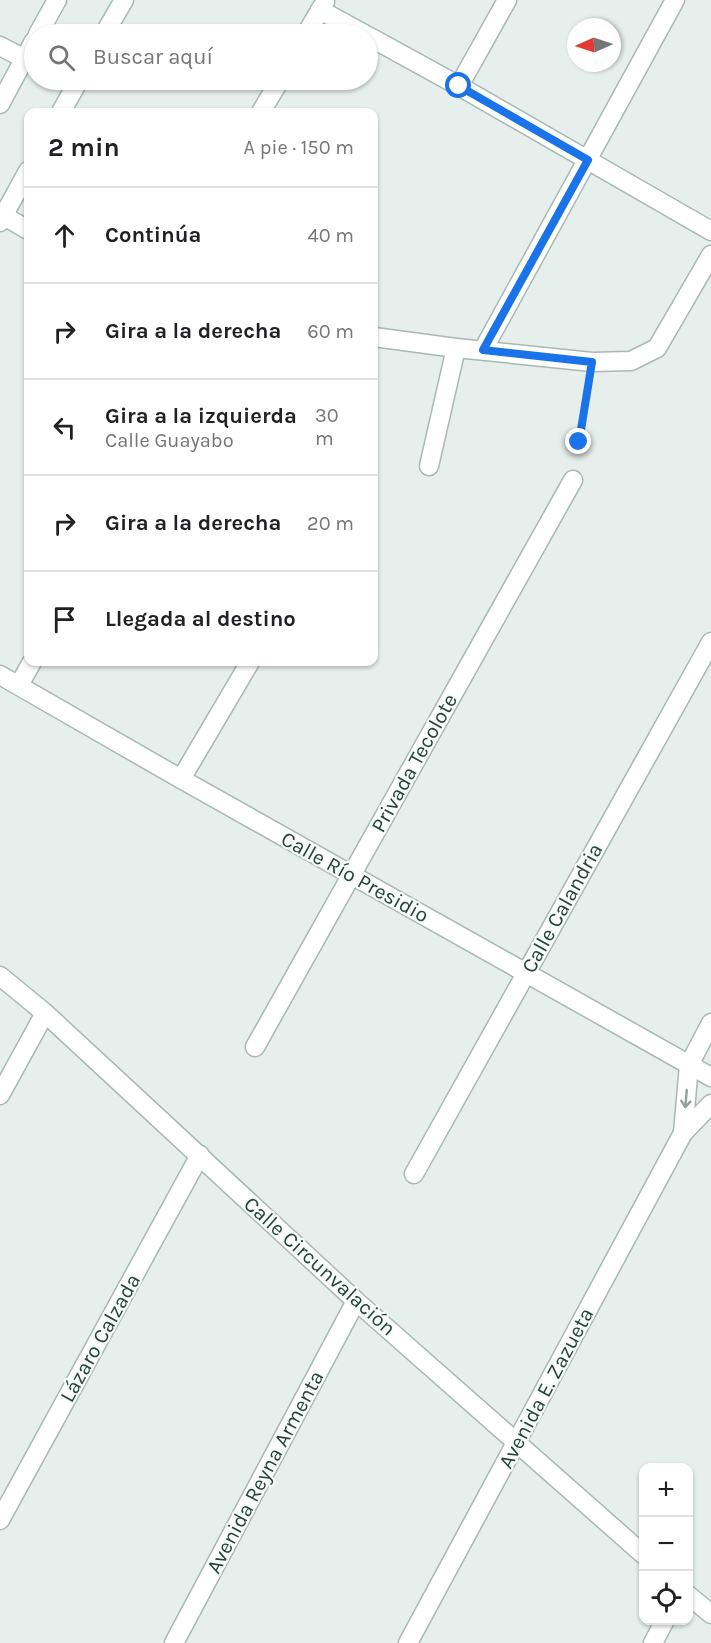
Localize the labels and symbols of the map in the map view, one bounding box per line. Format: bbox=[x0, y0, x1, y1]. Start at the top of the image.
north arrow bbox=[567, 18, 621, 72]
route start bbox=[445, 72, 471, 98]
route end bbox=[565, 428, 591, 454]
street label: Privada Tecolote bbox=[366, 690, 462, 836]
street label: Calle Río Presidio bbox=[277, 827, 433, 927]
street label: Calle Calandria bbox=[517, 839, 607, 977]
one-way arrow bbox=[680, 1088, 691, 1108]
street label: Calle Circunvalación bbox=[239, 1192, 401, 1340]
street label: Lázaro Calzada bbox=[55, 1270, 145, 1406]
street label: Avenida E. Zazueta bbox=[494, 1304, 598, 1472]
street label: Avenida Reyna Armenta bbox=[201, 1367, 329, 1577]

